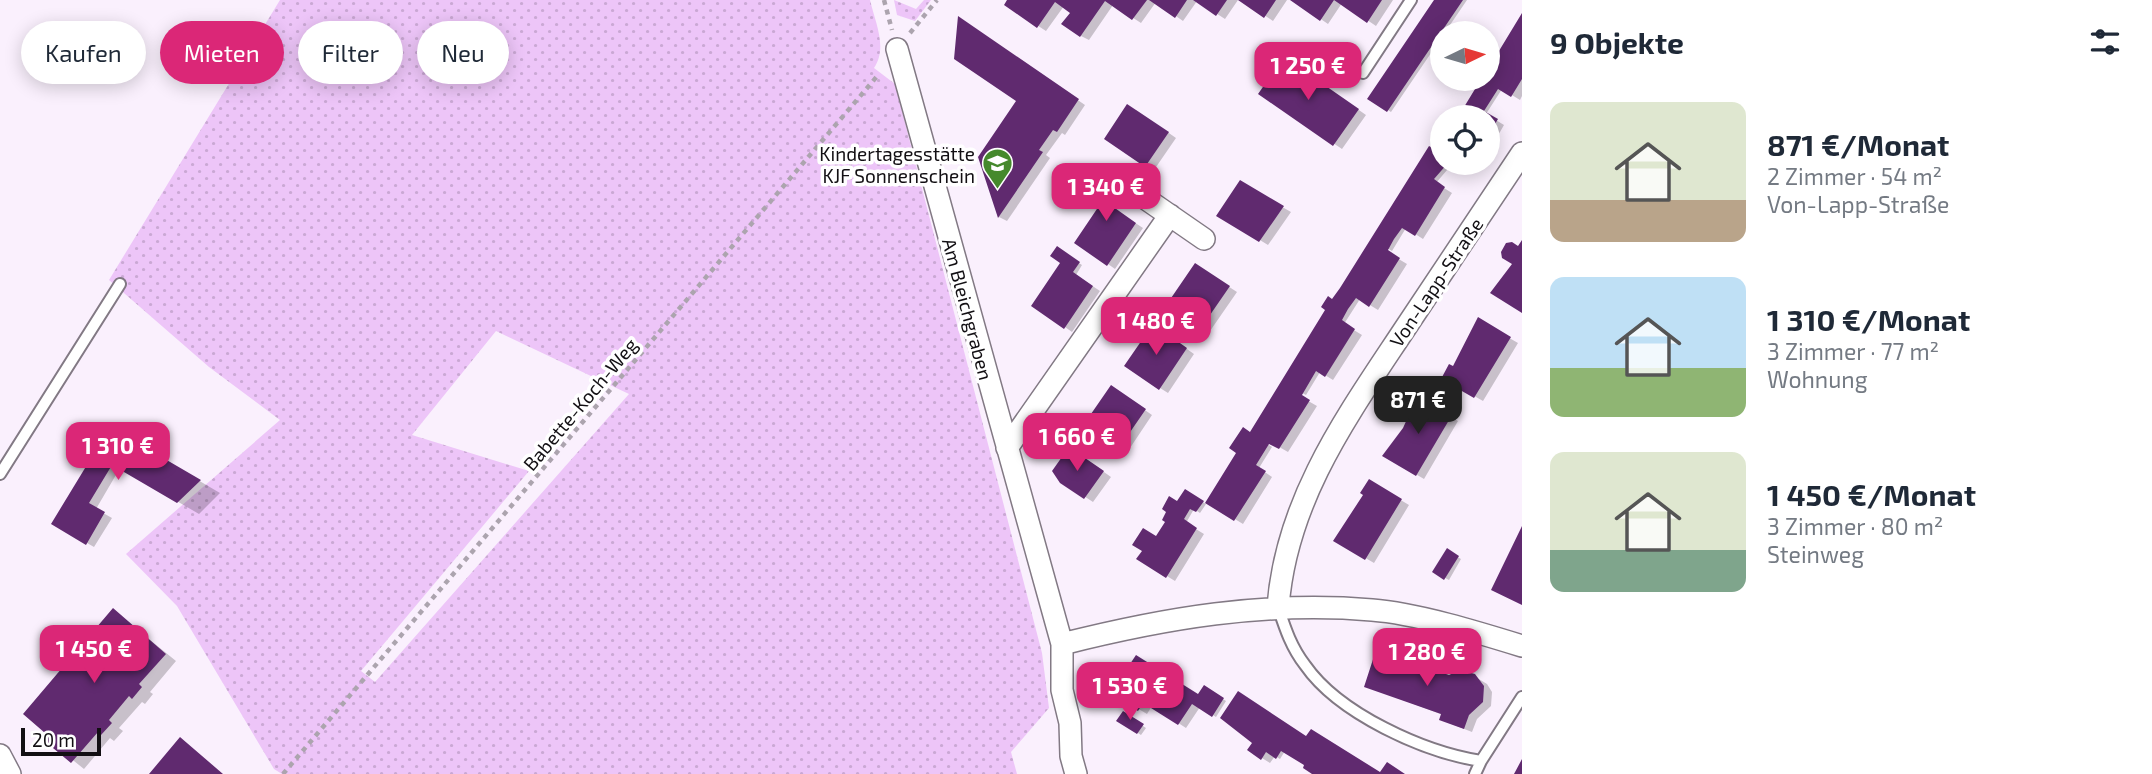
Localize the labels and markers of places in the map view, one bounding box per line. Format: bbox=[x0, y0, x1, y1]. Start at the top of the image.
pin: 1 250 € bbox=[1243, 42, 1373, 102]
place label: Kindertagesstätte KJF Sonnenschein bbox=[819, 142, 975, 187]
school or university icon: Kindertagesstätte KJF Sonnenschein bbox=[981, 147, 1015, 191]
pin: 1 340 € bbox=[1041, 164, 1171, 223]
pin: 1 480 € bbox=[1091, 298, 1221, 357]
pin: 871 € bbox=[1369, 376, 1467, 436]
pin: 1 660 € bbox=[1012, 414, 1142, 473]
pin: 1 310 € bbox=[53, 422, 183, 482]
pin: 1 450 € bbox=[29, 626, 159, 685]
pin: 1 280 € bbox=[1362, 628, 1492, 688]
pin: 1 530 € bbox=[1065, 662, 1195, 722]

